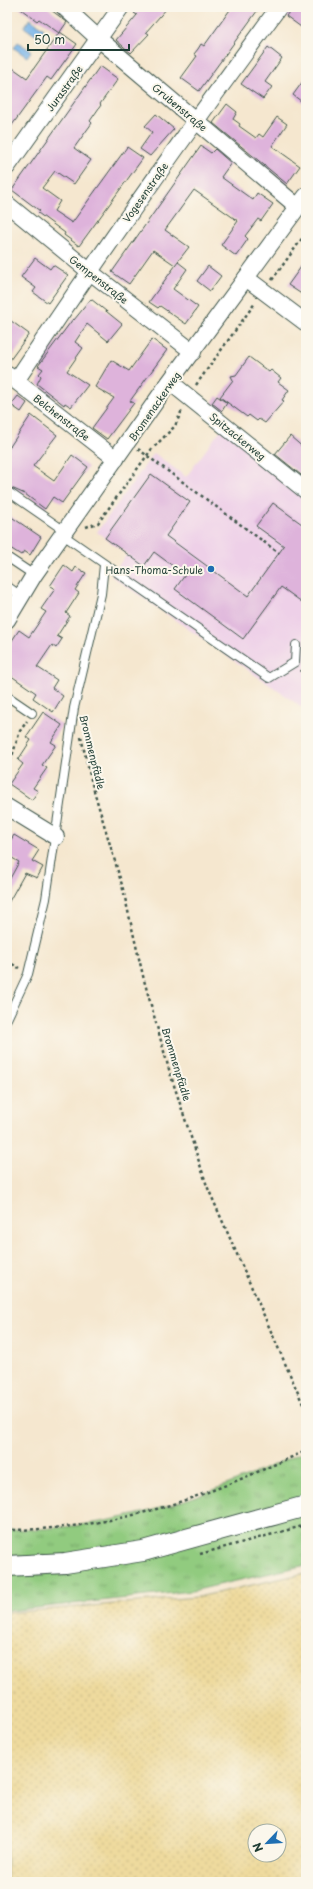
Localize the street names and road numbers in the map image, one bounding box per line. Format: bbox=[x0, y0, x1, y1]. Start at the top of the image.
street label: Jurastraße bbox=[42, 62, 86, 114]
street label: Grubenstraße bbox=[149, 79, 211, 135]
street label: Vogesenstraße bbox=[119, 159, 171, 225]
street label: Gempenstraße bbox=[66, 251, 132, 307]
street label: Bromenackerweg bbox=[124, 368, 184, 444]
street label: Belchenstraße bbox=[31, 390, 93, 444]
street label: Spitzackerweg bbox=[207, 409, 269, 463]
street label: Brommenpfädle bbox=[76, 713, 110, 791]
street label: Brommenpfädle bbox=[159, 1025, 195, 1103]

